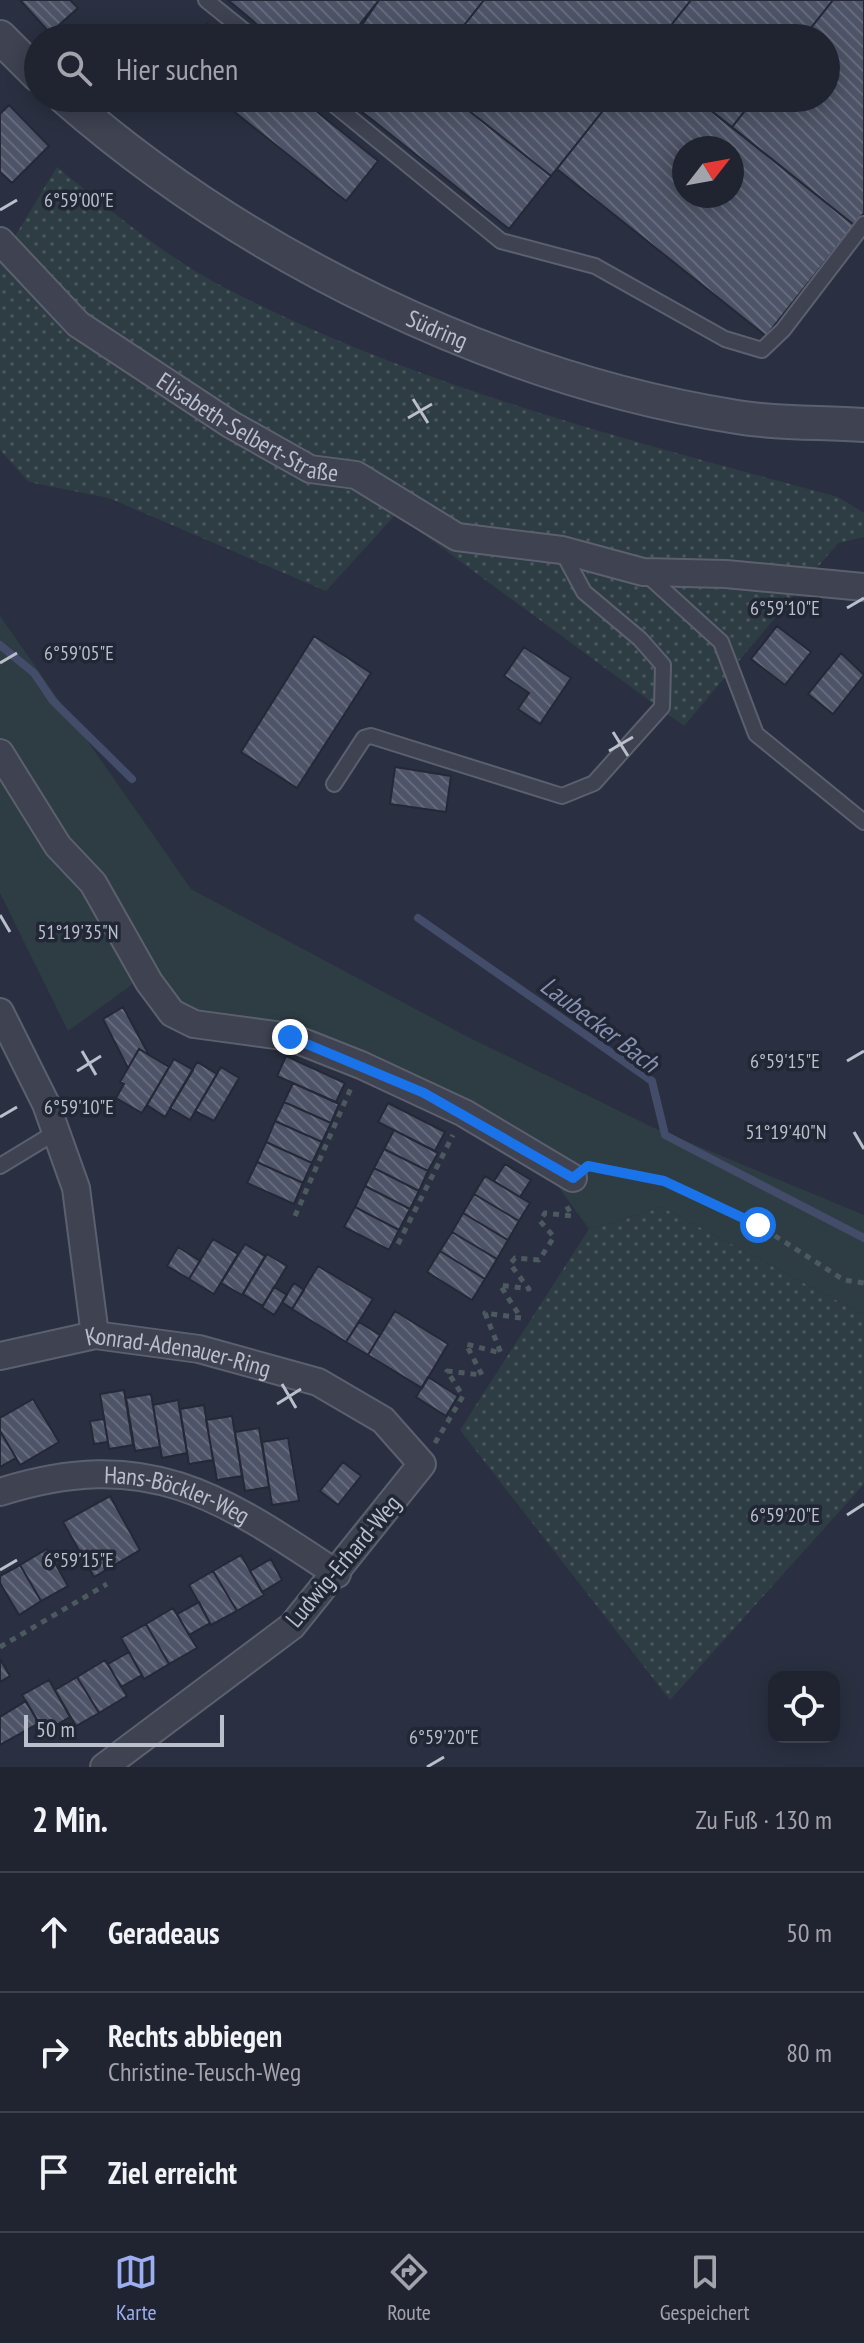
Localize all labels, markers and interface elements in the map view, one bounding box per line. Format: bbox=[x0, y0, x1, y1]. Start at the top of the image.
search box bbox=[24, 24, 840, 112]
icon: search bbox=[52, 46, 96, 90]
text: Hier suchen bbox=[116, 49, 238, 88]
north arrow bbox=[672, 136, 744, 208]
text: 6°59'00"E bbox=[44, 187, 114, 213]
street label: Südring bbox=[402, 302, 473, 356]
street label: Elisabeth-Selbert-Straße bbox=[151, 365, 340, 488]
text: 6°59'10"E bbox=[750, 595, 820, 621]
text: 6°59'05"E bbox=[44, 640, 114, 666]
text: 51°19'35"N bbox=[38, 919, 118, 945]
water label: Laubecker Bach bbox=[534, 969, 667, 1080]
route end bbox=[272, 1019, 308, 1055]
text: 6°59'15"E bbox=[750, 1048, 820, 1074]
text: 6°59'10"E bbox=[44, 1094, 114, 1120]
text: 51°19'40"N bbox=[746, 1119, 826, 1145]
route start bbox=[740, 1207, 776, 1243]
street label: Konrad-Adenauer-Ring bbox=[82, 1319, 275, 1384]
street label: Hans-Böckler-Weg bbox=[104, 1459, 255, 1531]
street label: Ludwig-Erhard-Weg bbox=[279, 1488, 407, 1634]
text: 6°59'20"E bbox=[750, 1502, 820, 1528]
text: 6°59'15"E bbox=[44, 1547, 114, 1573]
map controls bbox=[768, 1671, 840, 1743]
button: locate bbox=[768, 1671, 840, 1743]
scale bar bbox=[24, 1711, 224, 1747]
text: 50 m bbox=[36, 1715, 75, 1743]
text: 6°59'20"E bbox=[409, 1724, 479, 1750]
text: 2 Min. bbox=[32, 1797, 108, 1841]
text: Zu Fuß · 130 m bbox=[695, 1803, 832, 1836]
icon: ahead bbox=[32, 1910, 76, 1954]
text: Geradeaus bbox=[108, 1913, 220, 1952]
text: 50 m bbox=[786, 1916, 832, 1949]
text: Rechts abbiegen bbox=[108, 2016, 282, 2055]
icon: right bbox=[32, 2030, 76, 2074]
text: 80 m bbox=[786, 2036, 832, 2069]
text: Christine-Teusch-Weg bbox=[108, 2055, 301, 2088]
icon: arrive bbox=[32, 2150, 76, 2194]
text: Ziel erreicht bbox=[108, 2153, 237, 2192]
tab: Karte bbox=[114, 2250, 158, 2326]
tab: Route bbox=[387, 2250, 431, 2326]
tab: Gespeichert bbox=[660, 2250, 750, 2326]

